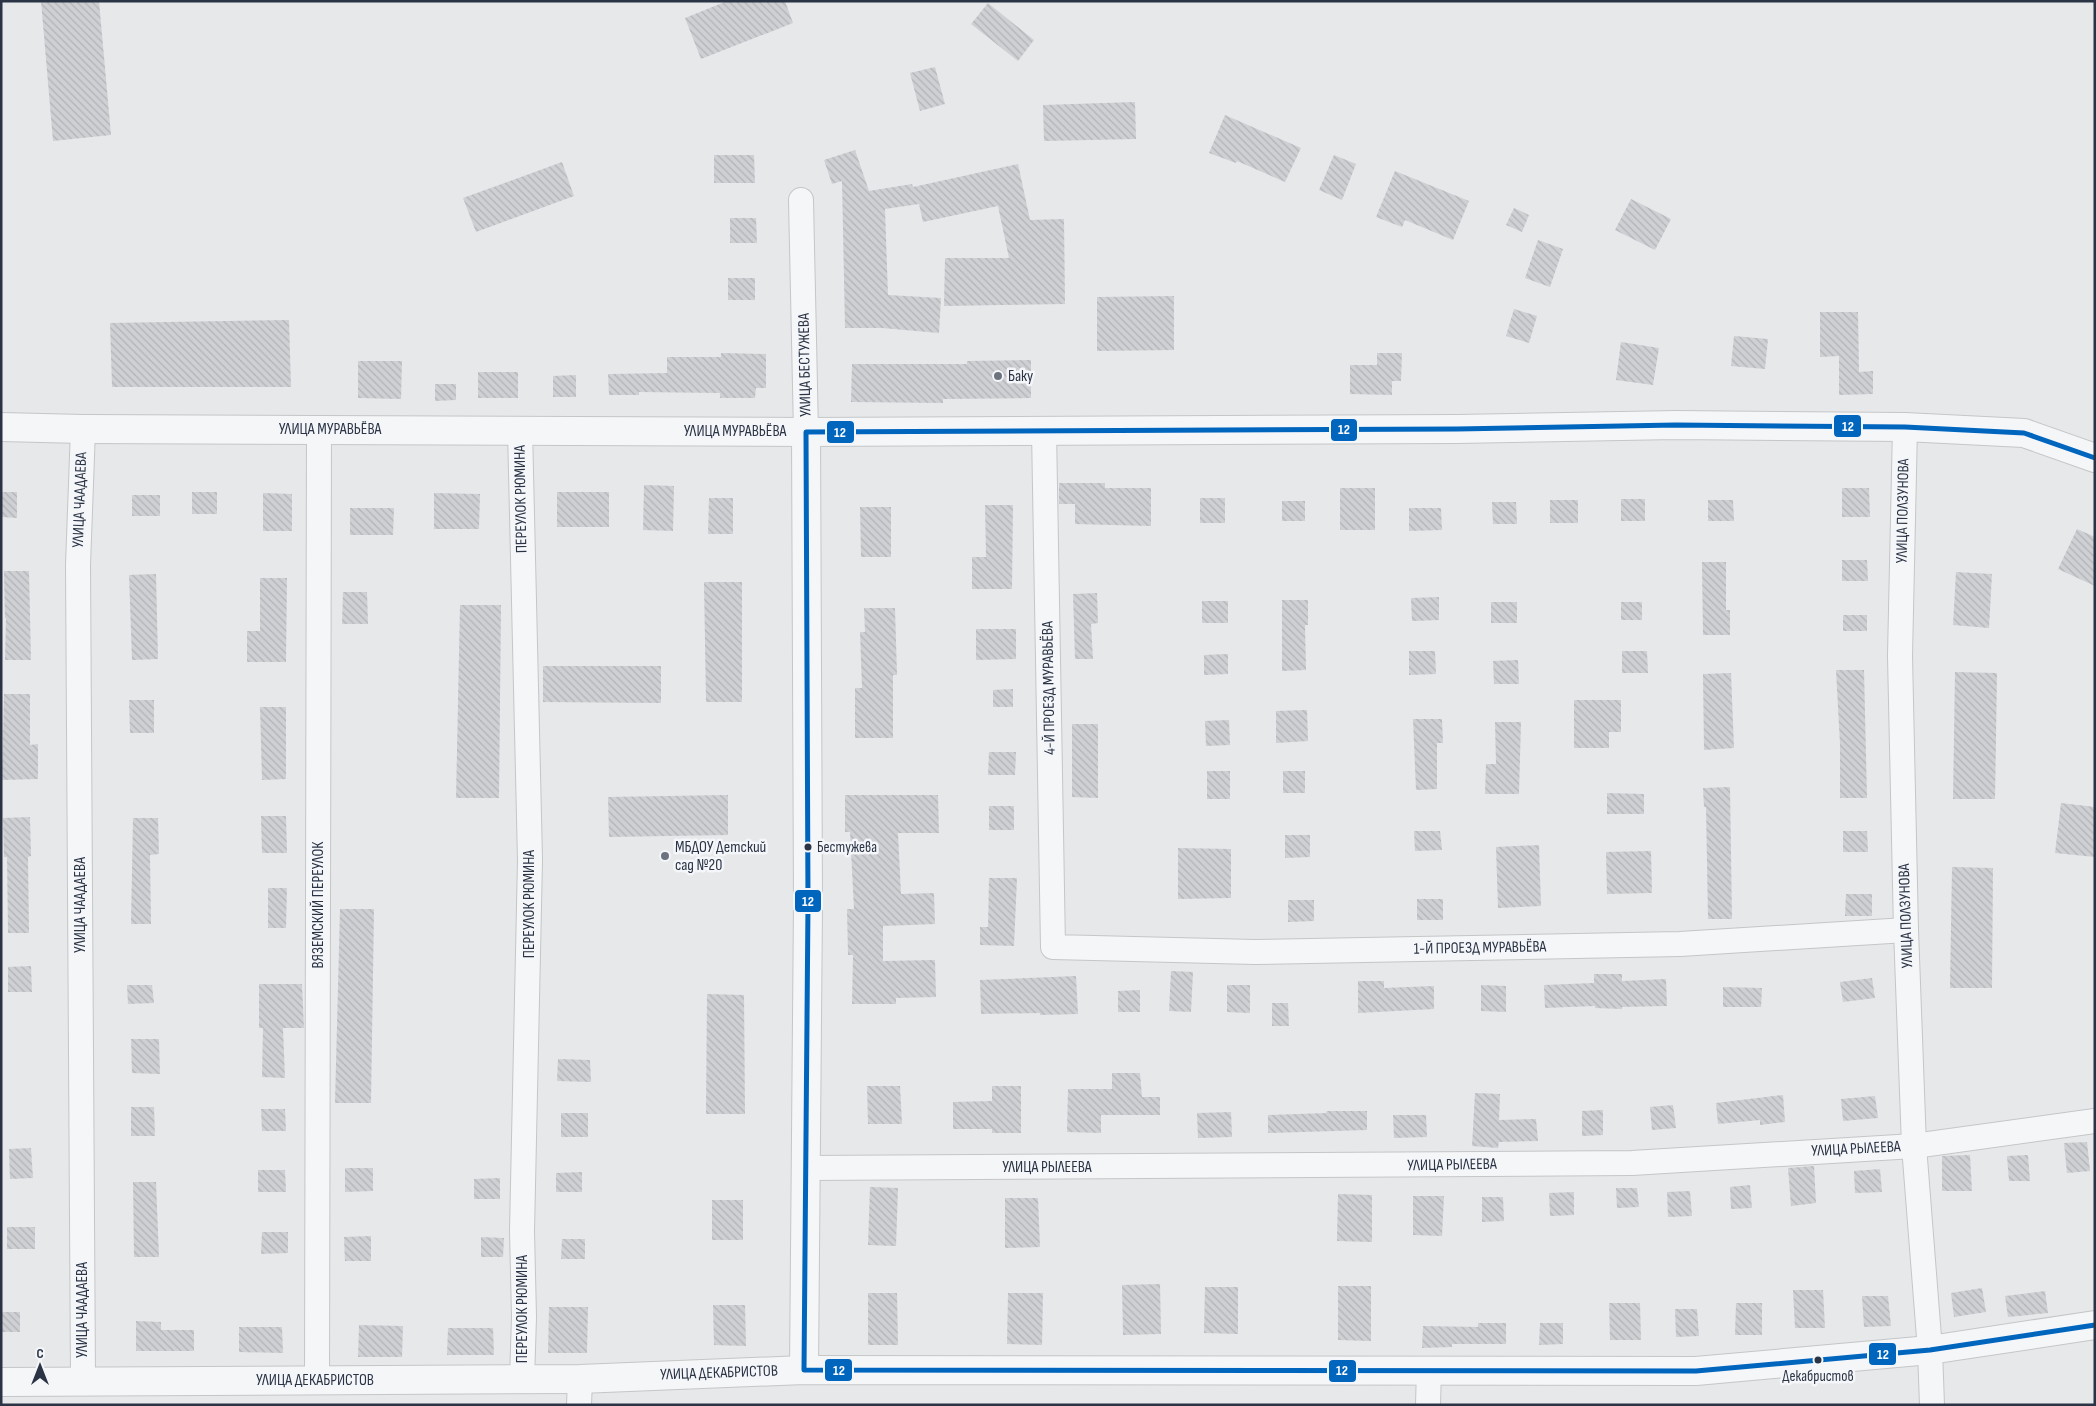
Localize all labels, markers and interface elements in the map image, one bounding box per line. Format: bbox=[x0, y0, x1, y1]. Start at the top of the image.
street label: УЛИЦА БЕСТУЖЕВА bbox=[795, 313, 815, 417]
place label: Баку bbox=[1008, 367, 1033, 386]
marker: Баку bbox=[992, 370, 1004, 382]
line badge: 12 bbox=[1833, 414, 1862, 438]
line badge: 12 bbox=[1330, 418, 1358, 442]
text: 12 bbox=[1842, 418, 1854, 435]
street label: УЛИЦА МУРАВЬЁВА bbox=[279, 420, 381, 439]
line badge: 12 bbox=[826, 420, 855, 444]
text: 12 bbox=[1338, 421, 1350, 438]
street label: УЛИЦА МУРАВЬЁВА bbox=[684, 422, 786, 441]
text: 12 bbox=[834, 424, 846, 441]
street label: ПЕРЕУЛОК РЮМИНА bbox=[511, 445, 531, 553]
street label: УЛИЦА ЧААДАЕВА bbox=[69, 452, 91, 548]
street label: УЛИЦА ПОЛЗУНОВА bbox=[1893, 458, 1913, 564]
street label: 4-Й ПРОЕЗД МУРАВЬЁВА bbox=[1038, 621, 1060, 755]
place label: МБДОУ Детский сад №20 bbox=[675, 838, 766, 875]
place label: Бестужева bbox=[817, 838, 877, 857]
street label: ВЯЗЕМСКИЙ ПЕРЕУЛОК bbox=[309, 841, 328, 968]
marker: Бестужева bbox=[803, 842, 813, 852]
street label: ПЕРЕУЛОК РЮМИНА bbox=[520, 850, 539, 958]
marker: МБДОУ Детский сад №20 bbox=[659, 850, 671, 862]
street label: УЛИЦА ЧААДАЕВА bbox=[71, 857, 90, 953]
street label: УЛИЦА ПОЛЗУНОВА bbox=[1895, 863, 1917, 969]
line badge: 12 bbox=[794, 889, 822, 913]
text: 12 bbox=[802, 893, 814, 910]
street label: 1-Й ПРОЕЗД МУРАВЬЁВА bbox=[1413, 937, 1547, 959]
street label: УЛИЦА РЫЛЕЕВА bbox=[1811, 1137, 1901, 1161]
street label: УЛИЦА РЫЛЕЕВА bbox=[1407, 1155, 1497, 1175]
street label: УЛИЦА РЫЛЕЕВА bbox=[1002, 1158, 1092, 1177]
street label: ПЕРЕУЛОК РЮМИНА bbox=[513, 1255, 532, 1363]
street label: УЛИЦА ЧААДАЕВА bbox=[73, 1262, 92, 1358]
north arrow bbox=[15, 1341, 65, 1391]
line badge: 12 bbox=[1868, 1342, 1897, 1366]
text: С bbox=[36, 1345, 44, 1362]
text: 12 bbox=[1877, 1346, 1889, 1363]
marker: Декабристов bbox=[1813, 1355, 1823, 1365]
line badge: 12 bbox=[824, 1358, 853, 1382]
line badge: 12 bbox=[1328, 1359, 1357, 1383]
street label: УЛИЦА ДЕКАБРИСТОВ bbox=[660, 1361, 778, 1385]
text: 12 bbox=[833, 1362, 845, 1379]
text: 12 bbox=[1336, 1362, 1348, 1379]
place label: Декабристов bbox=[1782, 1367, 1854, 1386]
street label: УЛИЦА ДЕКАБРИСТОВ bbox=[256, 1371, 374, 1390]

